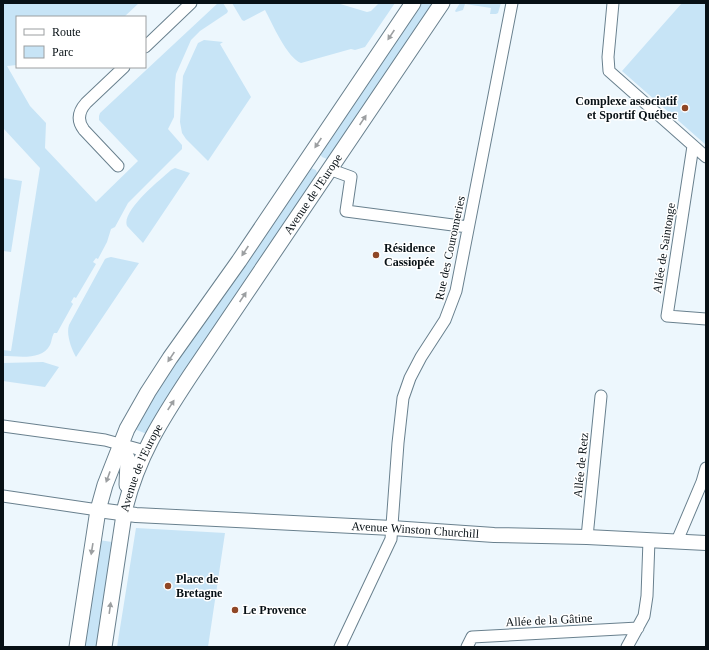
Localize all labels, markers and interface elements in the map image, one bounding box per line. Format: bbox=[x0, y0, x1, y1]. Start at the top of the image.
legend bbox=[16, 16, 146, 68]
text: Route bbox=[52, 25, 81, 39]
one-way arrow bbox=[387, 30, 395, 41]
text: Parc bbox=[52, 45, 73, 59]
place label: Complexe associatif et Sportif Québec bbox=[575, 94, 678, 122]
marker: Complexe associatif et Sportif Québec bbox=[680, 103, 690, 113]
one-way arrow bbox=[359, 114, 367, 125]
one-way arrow bbox=[314, 138, 322, 148]
street label: Avenue de l'Europe bbox=[281, 151, 345, 237]
street label: Rue des Couronneries bbox=[432, 194, 468, 301]
street label: Allée de Saintonge bbox=[650, 202, 678, 294]
place label: Résidence Cassiopée bbox=[384, 241, 436, 269]
one-way arrow bbox=[241, 246, 249, 256]
marker: Résidence Cassiopée bbox=[371, 250, 381, 260]
one-way arrow bbox=[239, 292, 247, 302]
one-way arrow bbox=[167, 352, 175, 362]
one-way arrow bbox=[167, 399, 174, 411]
street label: Avenue de l'Europe bbox=[117, 421, 165, 513]
street label: Allée de Retz bbox=[571, 432, 591, 498]
one-way arrow bbox=[104, 471, 110, 483]
street label: Avenue Winston Churchill bbox=[351, 519, 480, 541]
one-way arrow bbox=[89, 543, 95, 555]
place label: Place de Bretagne bbox=[176, 572, 223, 600]
marker: Place de Bretagne bbox=[163, 581, 173, 591]
one-way arrow bbox=[107, 602, 113, 614]
place label: Le Provence bbox=[243, 603, 307, 617]
marker: Le Provence bbox=[230, 605, 240, 615]
street label: Allée de la Gâtine bbox=[505, 611, 593, 629]

